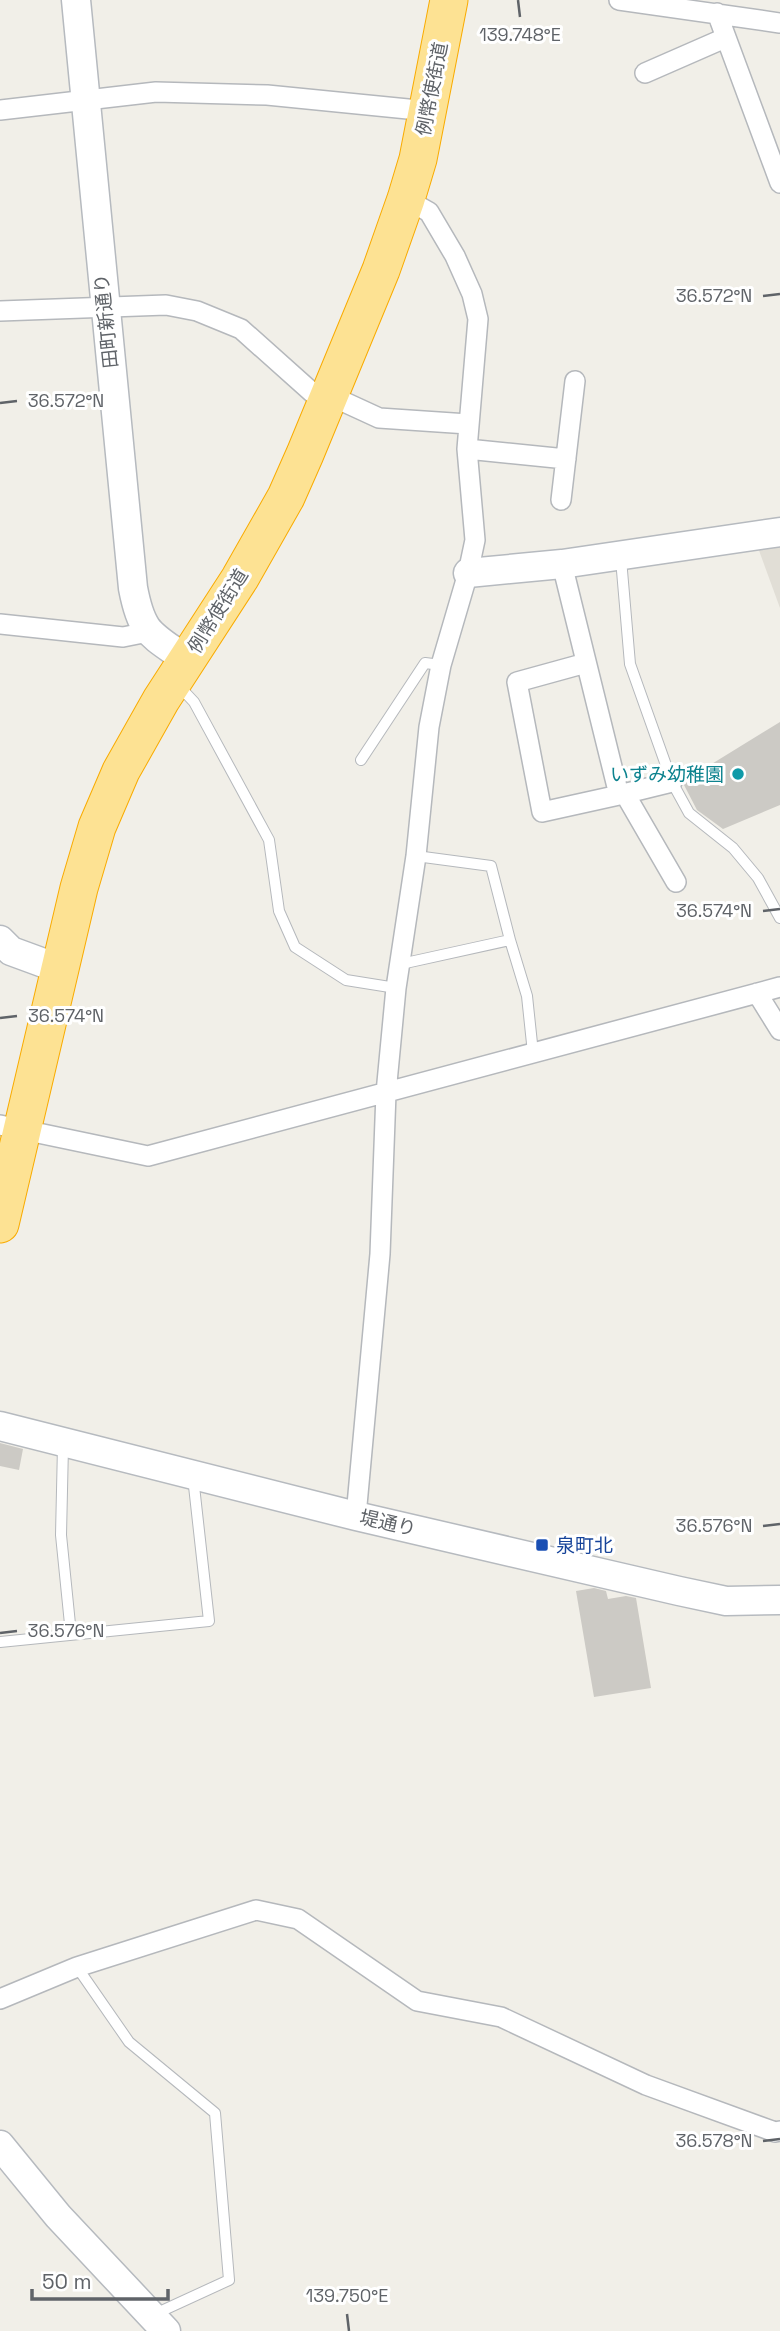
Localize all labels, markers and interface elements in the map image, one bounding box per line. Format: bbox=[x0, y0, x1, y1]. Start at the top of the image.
text: 139.748°E bbox=[479, 23, 561, 46]
street label: 例幣使街道 bbox=[411, 40, 453, 138]
street label: 田町新通り bbox=[89, 272, 123, 370]
text: 36.572°N bbox=[676, 284, 752, 307]
text: 36.572°N bbox=[28, 389, 104, 412]
street label: 例幣使街道 bbox=[182, 564, 254, 658]
place label: いずみ幼稚園 bbox=[610, 762, 724, 787]
marker: いずみ幼稚園 bbox=[730, 766, 746, 782]
text: 36.574°N bbox=[676, 899, 752, 922]
text: 36.574°N bbox=[28, 1004, 104, 1027]
street label: 堤通り bbox=[357, 1504, 419, 1542]
text: 36.576°N bbox=[676, 1514, 752, 1537]
place label: 泉町北 bbox=[556, 1533, 613, 1558]
marker: 泉町北 bbox=[534, 1537, 550, 1553]
text: 36.576°N bbox=[28, 1619, 104, 1642]
text: 36.578°N bbox=[675, 2129, 753, 2152]
scale bar bbox=[32, 2258, 168, 2302]
text: 50 m bbox=[42, 2268, 92, 2295]
text: 139.750°E bbox=[306, 2284, 388, 2307]

